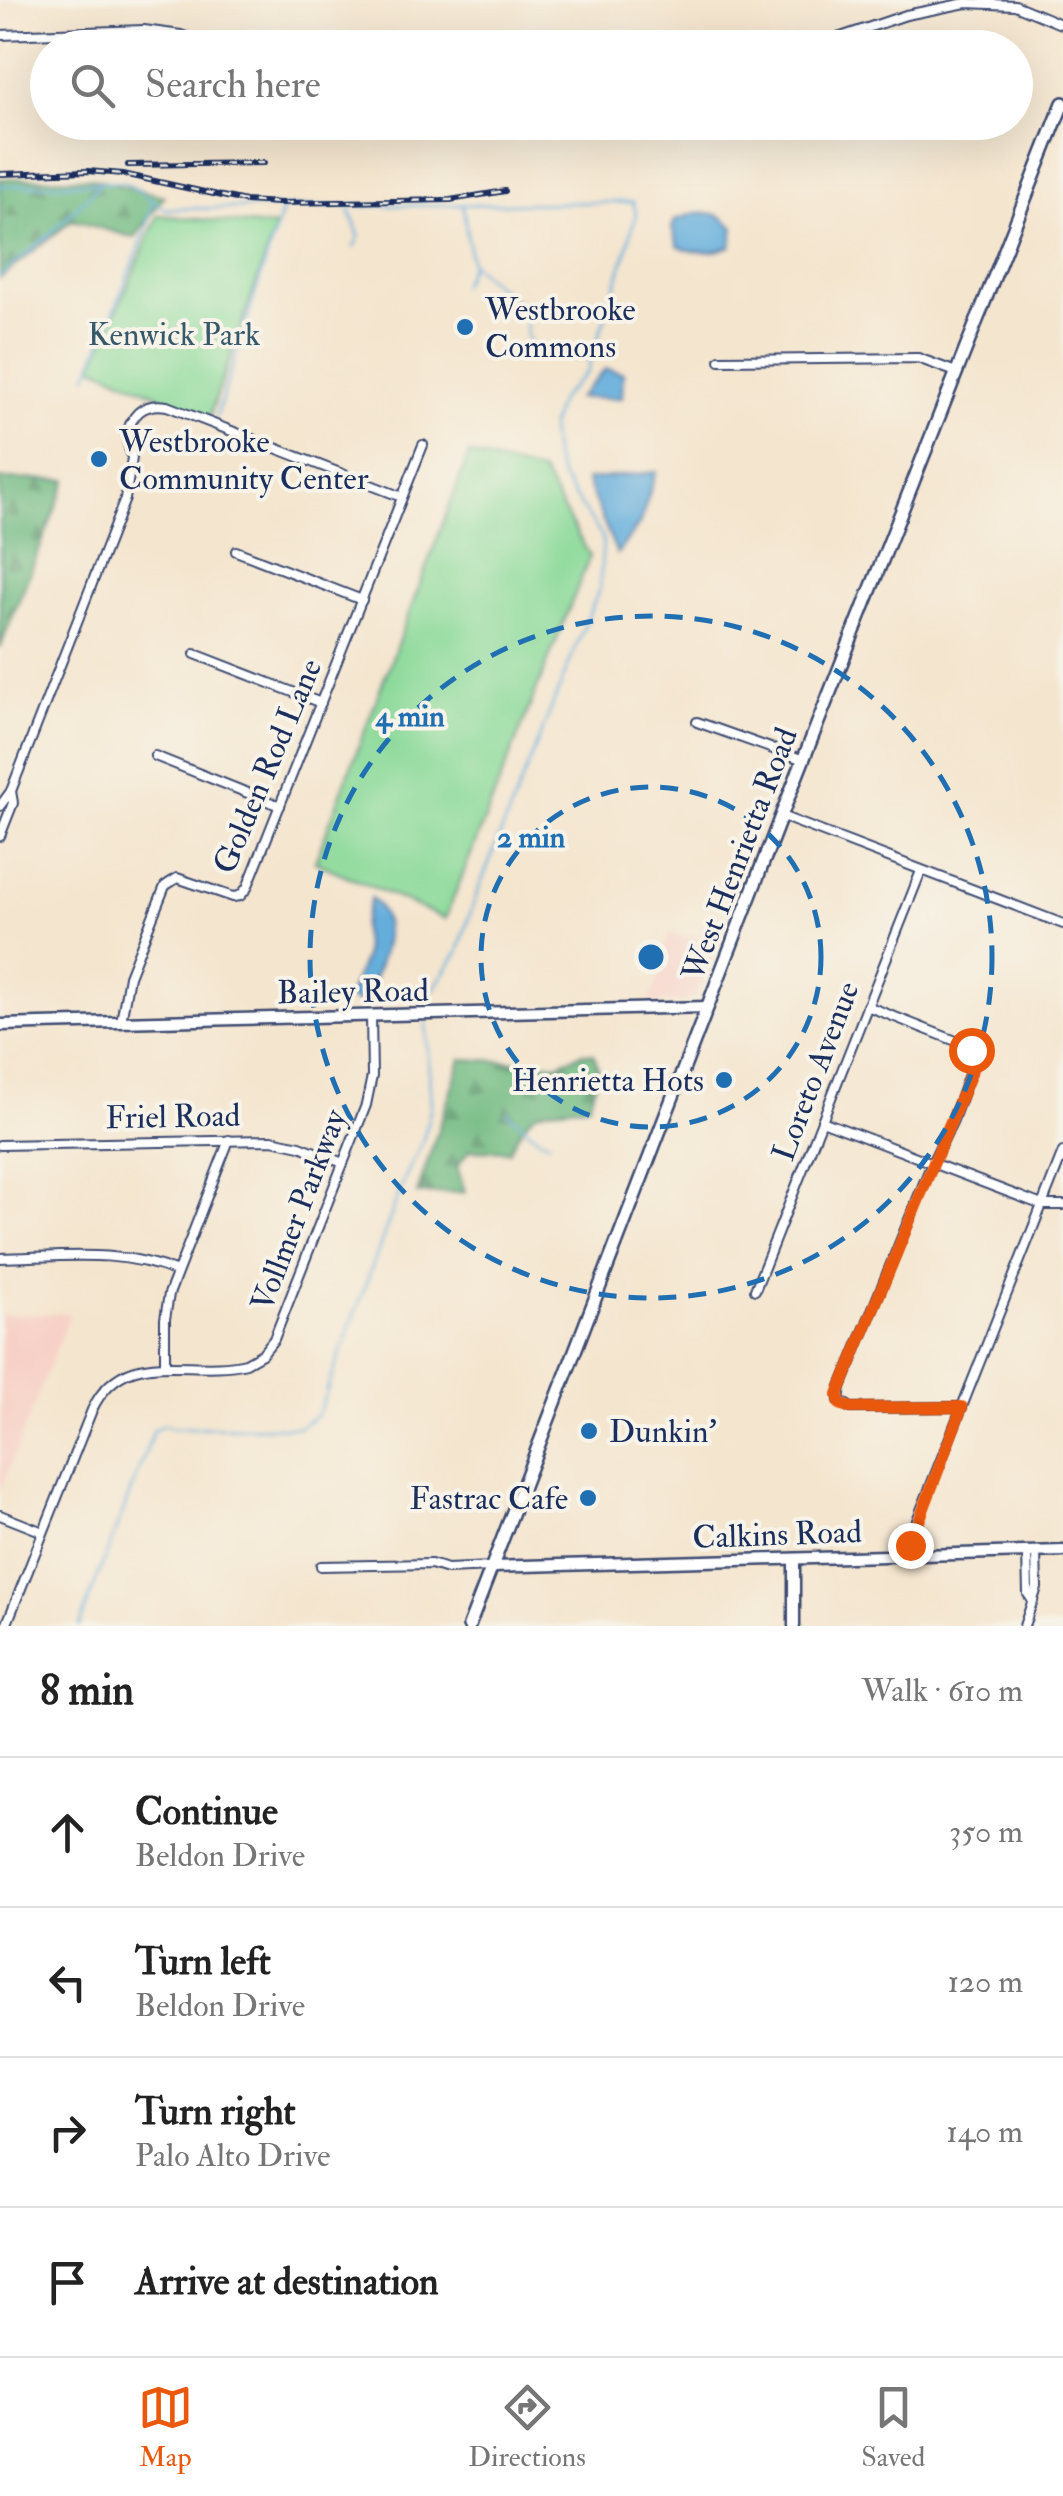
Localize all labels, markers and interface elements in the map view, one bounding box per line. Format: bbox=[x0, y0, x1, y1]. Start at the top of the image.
search box bbox=[30, 30, 1033, 140]
icon: search bbox=[65, 58, 120, 113]
text: Search here bbox=[145, 61, 321, 109]
place label: Westbrooke Commons bbox=[484, 290, 636, 367]
park label: Kenwick Park bbox=[88, 315, 260, 355]
marker: Westbrooke Commons bbox=[454, 316, 476, 338]
place label: Westbrooke Community Center bbox=[118, 422, 369, 499]
marker: Westbrooke Community Center bbox=[88, 448, 110, 470]
street label: Golden Rod Lane bbox=[205, 653, 331, 880]
text: 4 min bbox=[374, 698, 445, 735]
street label: West Henrietta Road bbox=[673, 722, 807, 988]
text: 2 min bbox=[497, 819, 566, 856]
centre of rings bbox=[633, 939, 669, 975]
street label: Bailey Road bbox=[277, 971, 430, 1013]
street label: Loreto Avenue bbox=[763, 976, 868, 1167]
route start bbox=[949, 1028, 995, 1074]
place label: Henrietta Hots bbox=[511, 1061, 704, 1101]
marker: Henrietta Hots bbox=[713, 1069, 735, 1091]
street label: Friel Road bbox=[105, 1096, 241, 1138]
street label: Vollmer Parkway bbox=[242, 1103, 356, 1317]
place label: Dunkin' bbox=[609, 1412, 717, 1452]
marker: Dunkin' bbox=[578, 1420, 600, 1442]
place label: Fastrac Cafe bbox=[410, 1479, 568, 1519]
marker: Fastrac Cafe bbox=[577, 1487, 599, 1509]
street label: Calkins Road bbox=[692, 1512, 863, 1558]
route end bbox=[888, 1523, 934, 1569]
text: 8 min bbox=[40, 1665, 134, 1717]
text: Walk · 610 m bbox=[862, 1671, 1023, 1711]
text: Continue bbox=[135, 1788, 278, 1836]
icon: ahead bbox=[40, 1805, 95, 1860]
text: 350 m bbox=[949, 1812, 1023, 1852]
text: Beldon Drive bbox=[135, 1836, 305, 1876]
text: Turn left bbox=[135, 1938, 271, 1986]
icon: left bbox=[40, 1955, 95, 2010]
text: 120 m bbox=[947, 1962, 1023, 2002]
text: Beldon Drive bbox=[135, 1986, 305, 2026]
text: Turn right bbox=[135, 2088, 296, 2136]
icon: right bbox=[40, 2105, 95, 2160]
text: 140 m bbox=[946, 2112, 1023, 2152]
text: Palo Alto Drive bbox=[135, 2136, 330, 2176]
icon: arrive bbox=[40, 2255, 95, 2310]
text: Arrive at destination bbox=[135, 2258, 439, 2306]
tab: Map bbox=[138, 2380, 193, 2475]
tab: Directions bbox=[468, 2380, 586, 2475]
tab: Saved bbox=[861, 2380, 925, 2475]

